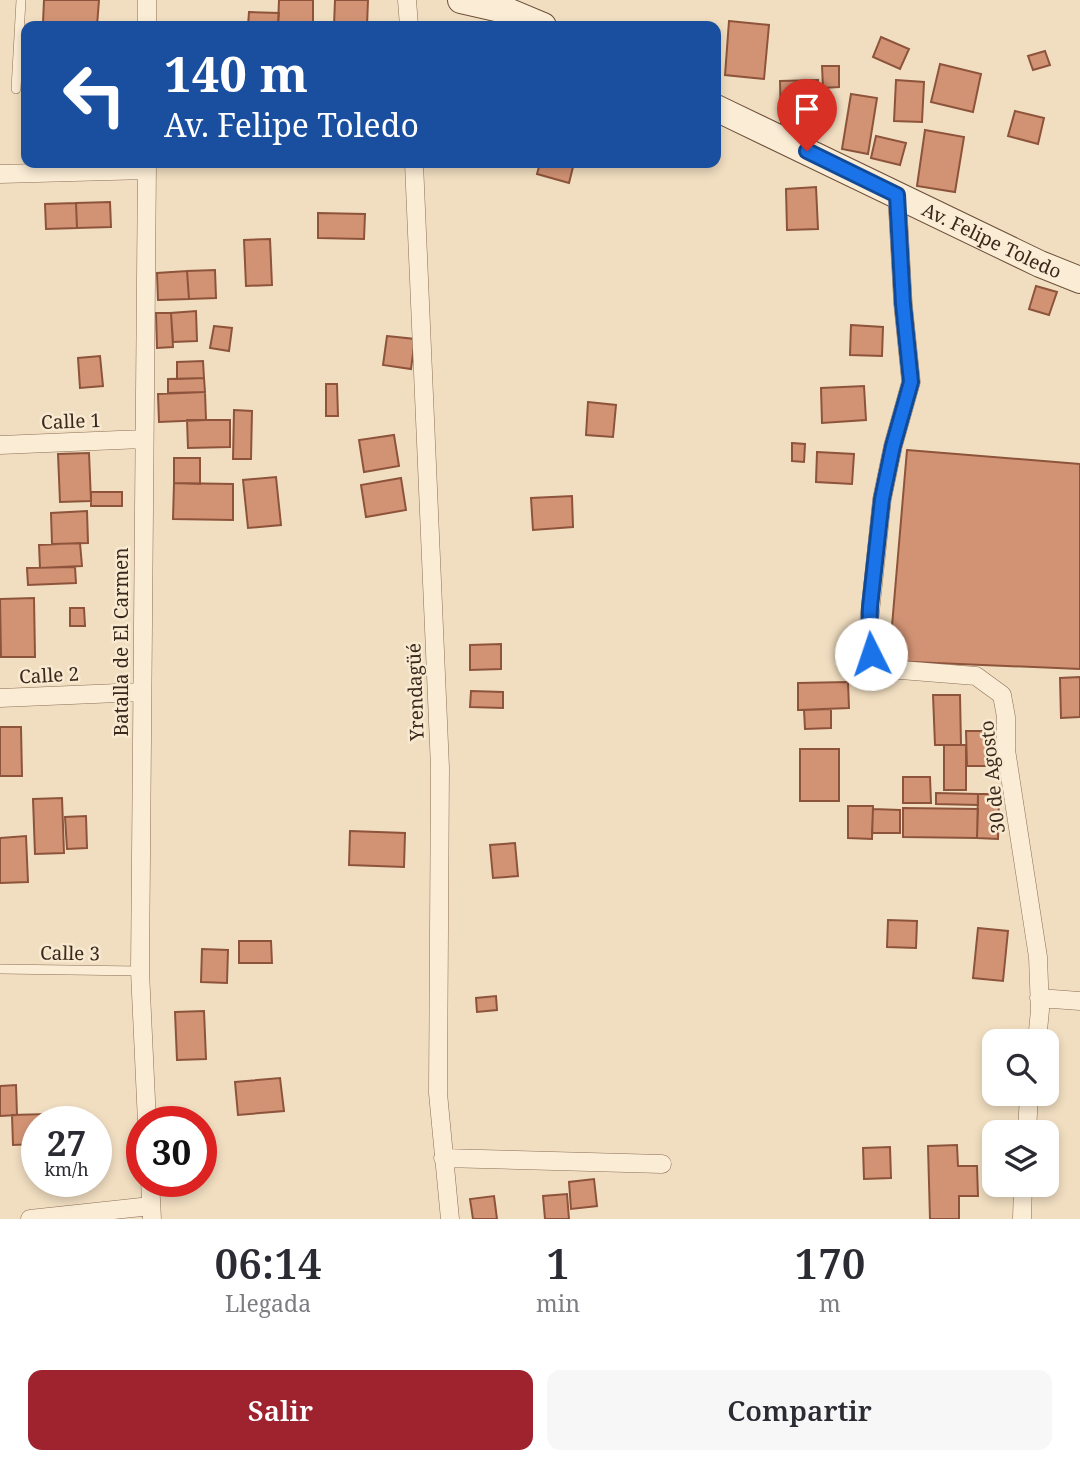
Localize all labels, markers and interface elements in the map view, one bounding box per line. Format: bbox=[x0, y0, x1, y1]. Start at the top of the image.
text: 140 m bbox=[164, 40, 308, 106]
icon: left bbox=[49, 49, 140, 140]
pin bbox=[777, 79, 837, 151]
icon: arrive bbox=[788, 90, 826, 128]
text: Av. Felipe Toledo bbox=[164, 103, 419, 146]
street label: Av. Felipe Toledo bbox=[918, 196, 1065, 284]
street label: Calle 1 bbox=[41, 407, 101, 435]
street label: Batalla de El Carmen bbox=[108, 547, 134, 737]
position arrow bbox=[834, 617, 908, 691]
street label: Yrendagüé bbox=[400, 643, 430, 742]
street label: Calle 2 bbox=[18, 660, 80, 690]
street label: 30 de Agosto bbox=[973, 719, 1011, 835]
street label: Calle 3 bbox=[40, 939, 100, 967]
map controls bbox=[982, 1029, 1059, 1197]
button: search bbox=[982, 1029, 1059, 1106]
speed limit sign: 30 bbox=[126, 1106, 217, 1197]
text: 27 bbox=[47, 1119, 86, 1166]
button: layers bbox=[982, 1120, 1059, 1197]
text: km/h bbox=[44, 1157, 89, 1181]
text: 06:14 bbox=[215, 1234, 322, 1291]
text: 1 bbox=[546, 1234, 570, 1291]
text: 170 bbox=[795, 1234, 865, 1291]
text: Llegada bbox=[225, 1287, 311, 1319]
text: min bbox=[536, 1287, 580, 1319]
text: m bbox=[819, 1287, 841, 1319]
button: Salir bbox=[28, 1370, 533, 1450]
button: Compartir bbox=[547, 1370, 1052, 1450]

